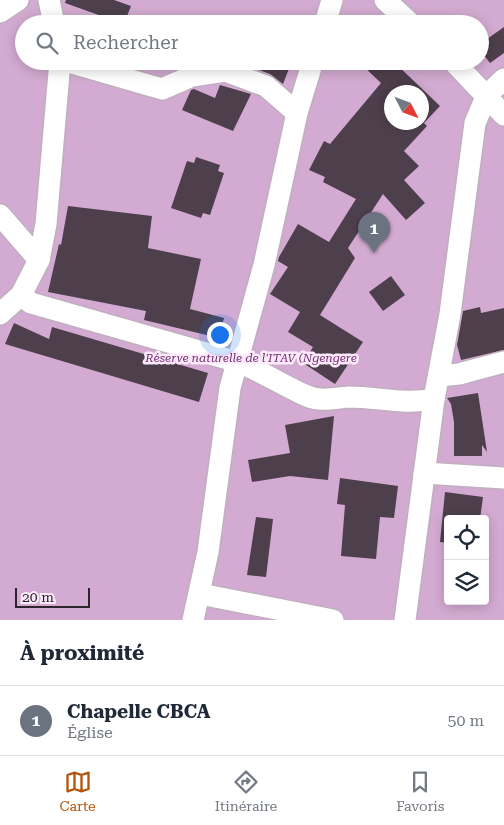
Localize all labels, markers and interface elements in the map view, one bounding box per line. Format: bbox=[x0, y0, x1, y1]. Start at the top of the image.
search box bbox=[15, 15, 489, 70]
icon: search bbox=[33, 29, 61, 57]
text: Rechercher bbox=[73, 31, 179, 54]
north arrow bbox=[384, 85, 429, 130]
pin: 1 bbox=[358, 212, 390, 253]
your location bbox=[207, 322, 233, 348]
park label: Réserve naturelle de l'ITAV (Ngengere bbox=[144, 351, 357, 365]
map controls bbox=[444, 515, 489, 605]
button: locate bbox=[444, 515, 489, 560]
button: layers bbox=[444, 560, 489, 605]
scale bar bbox=[15, 585, 90, 608]
text: 20 m bbox=[22, 589, 54, 605]
text: À proximité bbox=[20, 641, 144, 665]
text: Chapelle CBCA bbox=[67, 700, 211, 723]
text: 1 bbox=[32, 711, 40, 730]
text: 50 m bbox=[447, 711, 484, 730]
text: Église bbox=[67, 723, 113, 742]
tab: Carte bbox=[59, 768, 96, 814]
tab: Itinéraire bbox=[215, 768, 277, 814]
tab: Favoris bbox=[396, 768, 445, 814]

